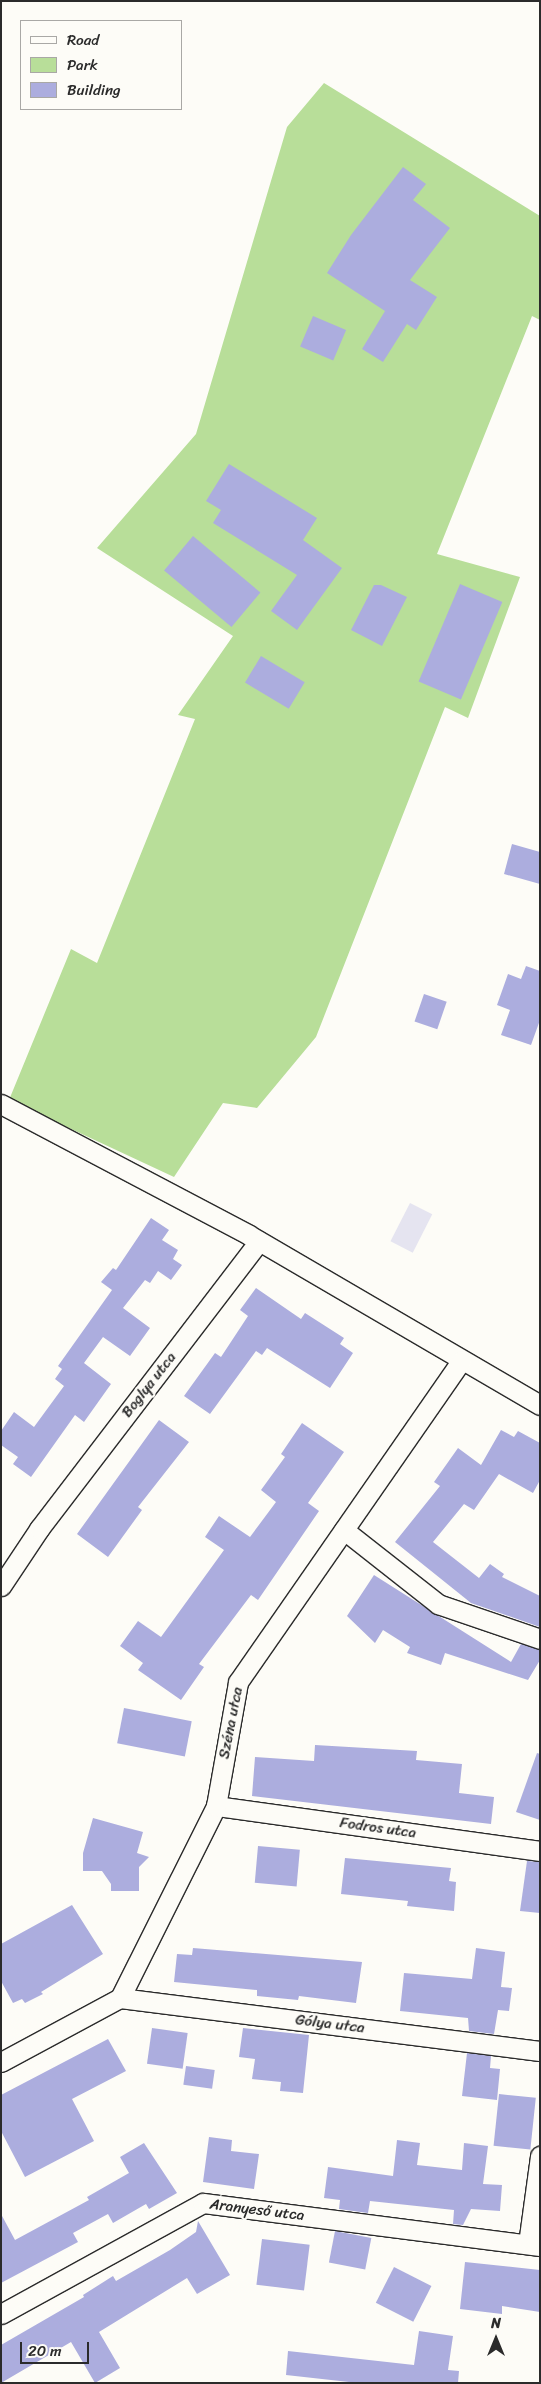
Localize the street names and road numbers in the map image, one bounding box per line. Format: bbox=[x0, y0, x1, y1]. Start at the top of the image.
street label: Boglya utca bbox=[118, 1349, 180, 1421]
street label: Széna utca bbox=[215, 1685, 247, 1761]
street label: Fodros utca bbox=[339, 1814, 417, 1842]
street label: Gólya utca bbox=[294, 2011, 366, 2037]
street label: Aranyeső utca bbox=[209, 2195, 305, 2225]

